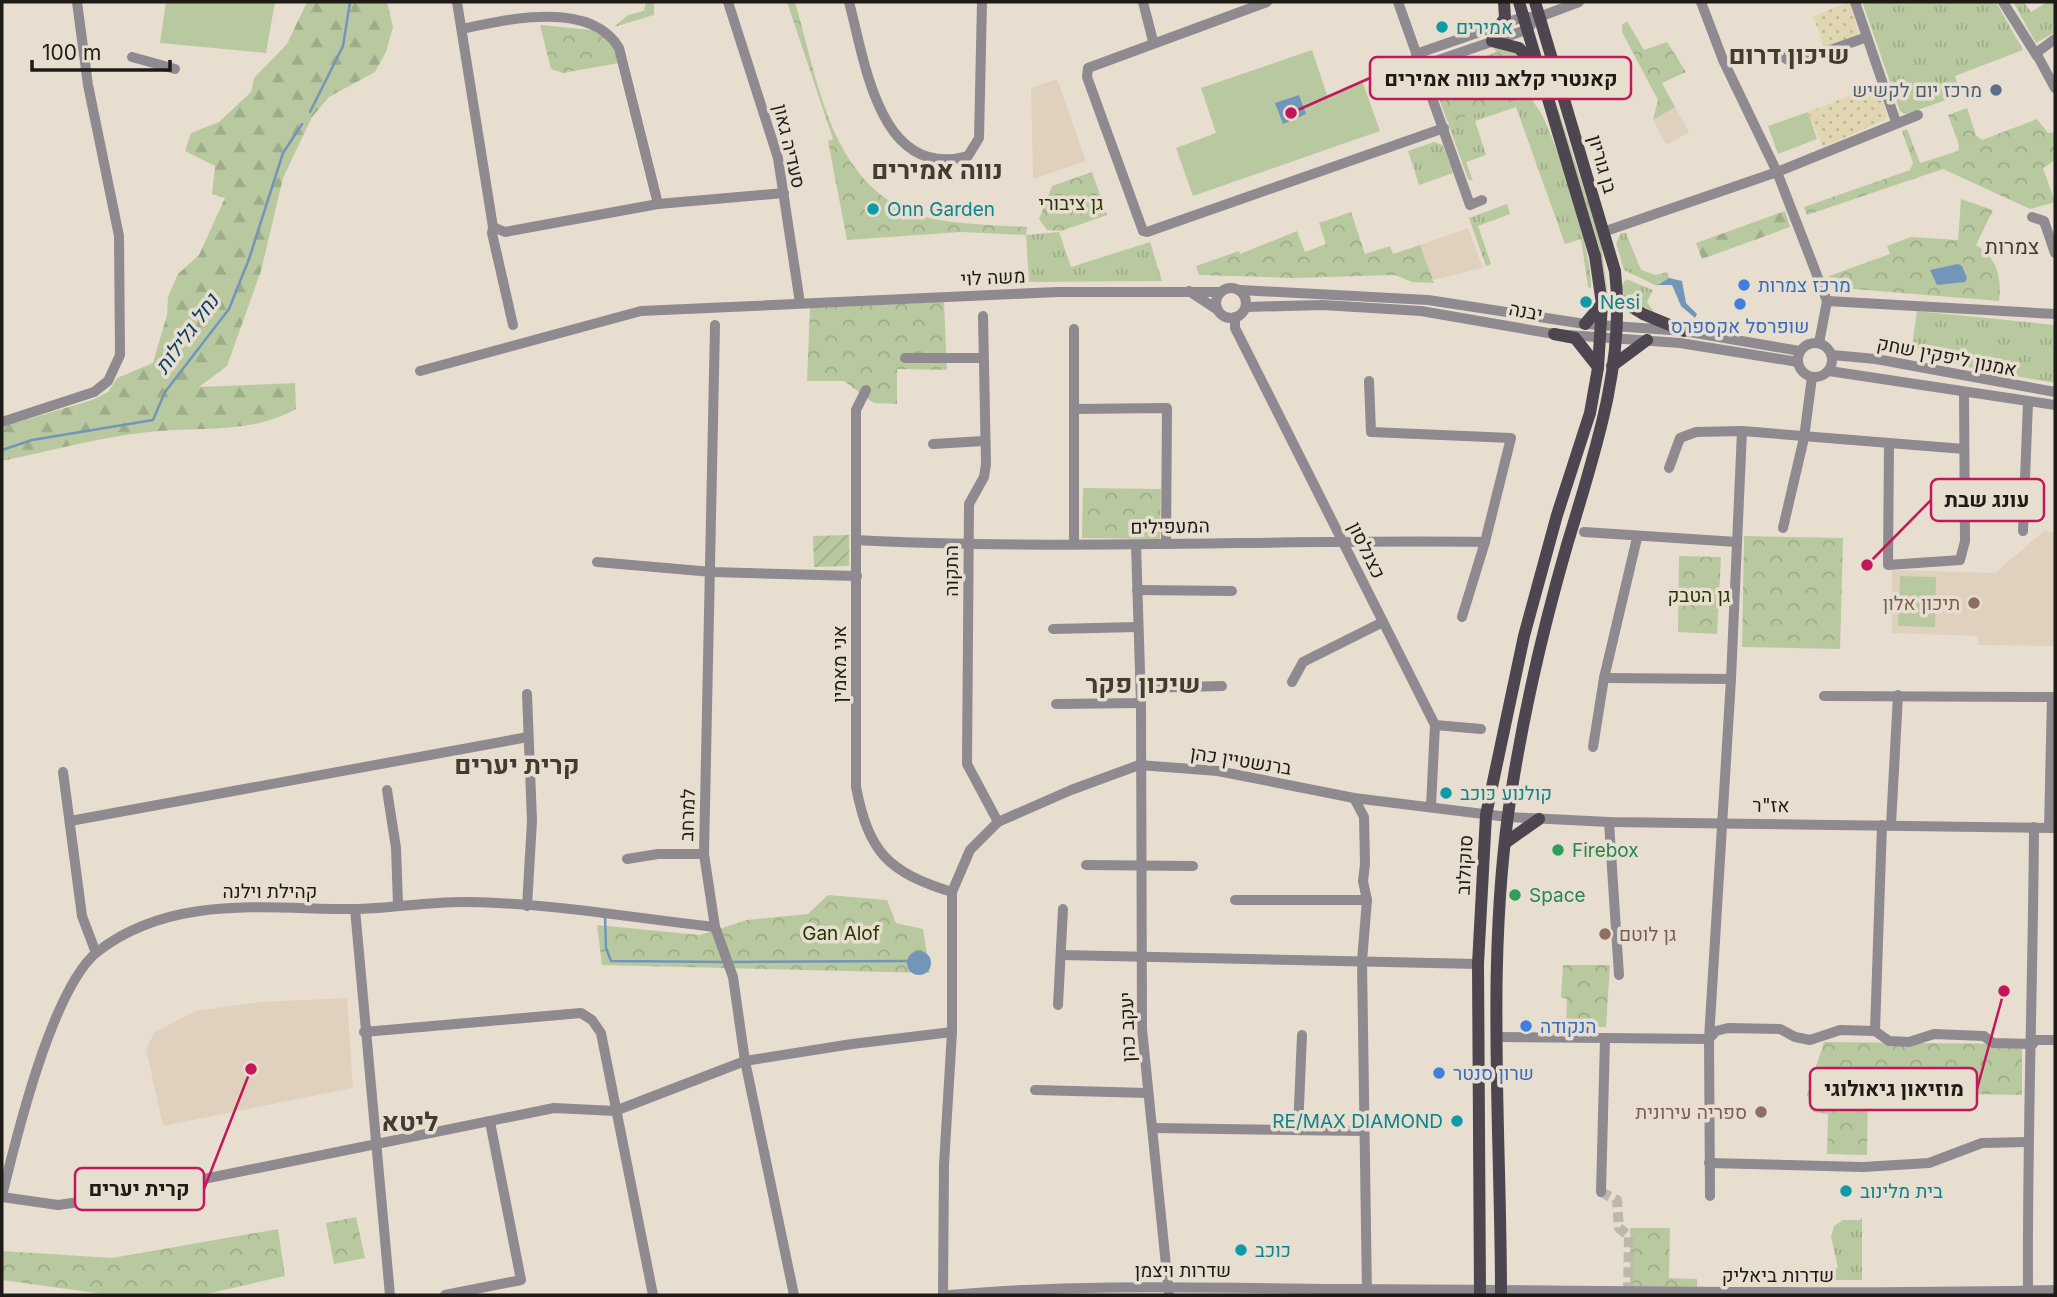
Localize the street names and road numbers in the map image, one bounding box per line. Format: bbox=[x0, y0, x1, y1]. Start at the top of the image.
street label: סעדיה גאון bbox=[769, 102, 810, 191]
street label: בן גוריון bbox=[1583, 132, 1622, 196]
street label: משה לוי bbox=[960, 264, 1026, 291]
street label: יבנה bbox=[1507, 297, 1545, 326]
street label: אמנון ליפקין שחק bbox=[1875, 332, 2019, 381]
street label: המעפילים bbox=[1130, 514, 1210, 539]
street label: כצנלסון bbox=[1343, 518, 1390, 582]
street label: התקוה bbox=[940, 545, 963, 597]
street label: אני מאמין bbox=[828, 625, 851, 703]
street label: ברנשטיין כהן bbox=[1189, 741, 1293, 780]
street label: למרחב bbox=[675, 788, 700, 842]
street label: אז"ר bbox=[1752, 794, 1790, 817]
street label: סוקולוב bbox=[1451, 834, 1478, 896]
street label: קהילת וילנה bbox=[223, 880, 317, 903]
street label: יעקב כהן bbox=[1115, 991, 1140, 1063]
street label: שדרות ויצמן bbox=[1135, 1259, 1231, 1282]
street label: שדרות ביאליק bbox=[1722, 1264, 1834, 1287]

